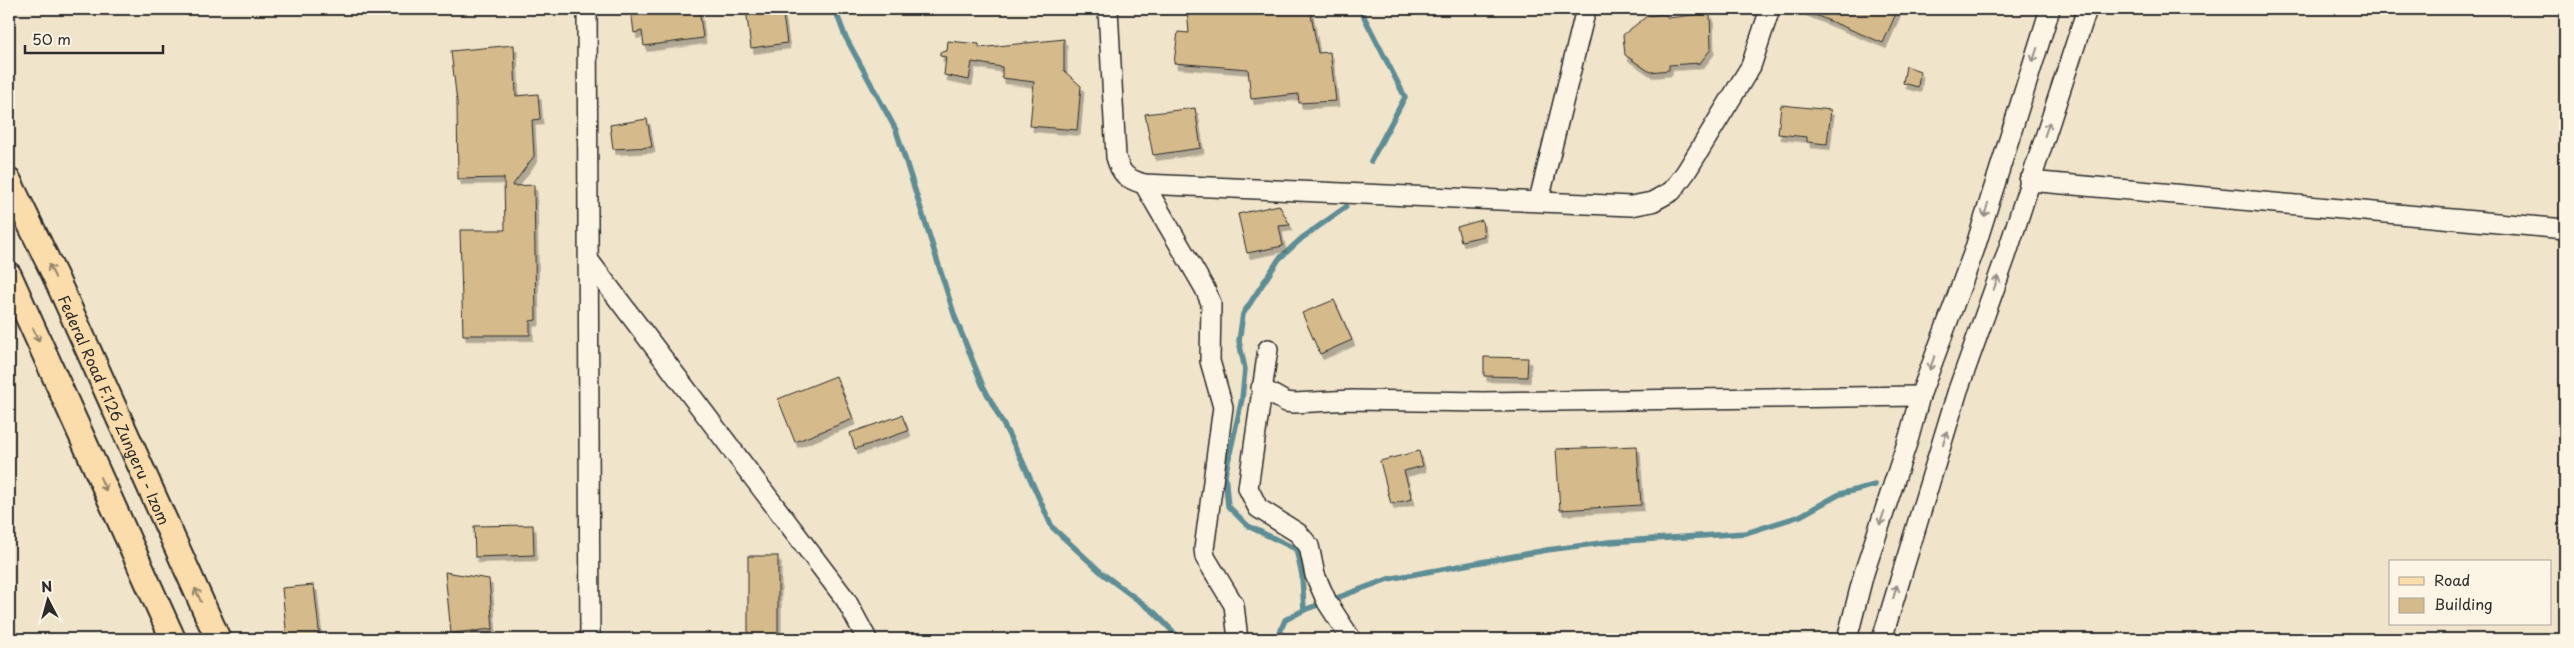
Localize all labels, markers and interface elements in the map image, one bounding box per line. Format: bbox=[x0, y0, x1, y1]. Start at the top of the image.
scale bar bbox=[25, 22, 162, 54]
text: 50 m bbox=[32, 27, 71, 50]
one-way arrow bbox=[2030, 47, 2040, 63]
one-way arrow bbox=[2043, 122, 2052, 138]
one-way arrow bbox=[1980, 201, 1990, 217]
one-way arrow bbox=[47, 264, 56, 279]
one-way arrow bbox=[1992, 276, 2001, 292]
street label: Federal Road F.126 Zungeru - Izom bbox=[53, 291, 177, 528]
one-way arrow bbox=[32, 327, 42, 342]
one-way arrow bbox=[1927, 355, 1936, 370]
one-way arrow bbox=[1941, 430, 1950, 446]
one-way arrow bbox=[98, 476, 108, 491]
one-way arrow bbox=[1877, 509, 1887, 525]
legend bbox=[2389, 560, 2552, 626]
text: Road bbox=[2434, 568, 2470, 591]
north arrow bbox=[22, 576, 72, 626]
text: N bbox=[40, 576, 53, 598]
one-way arrow bbox=[1890, 585, 1900, 601]
one-way arrow bbox=[192, 588, 202, 603]
text: Building bbox=[2434, 592, 2493, 615]

